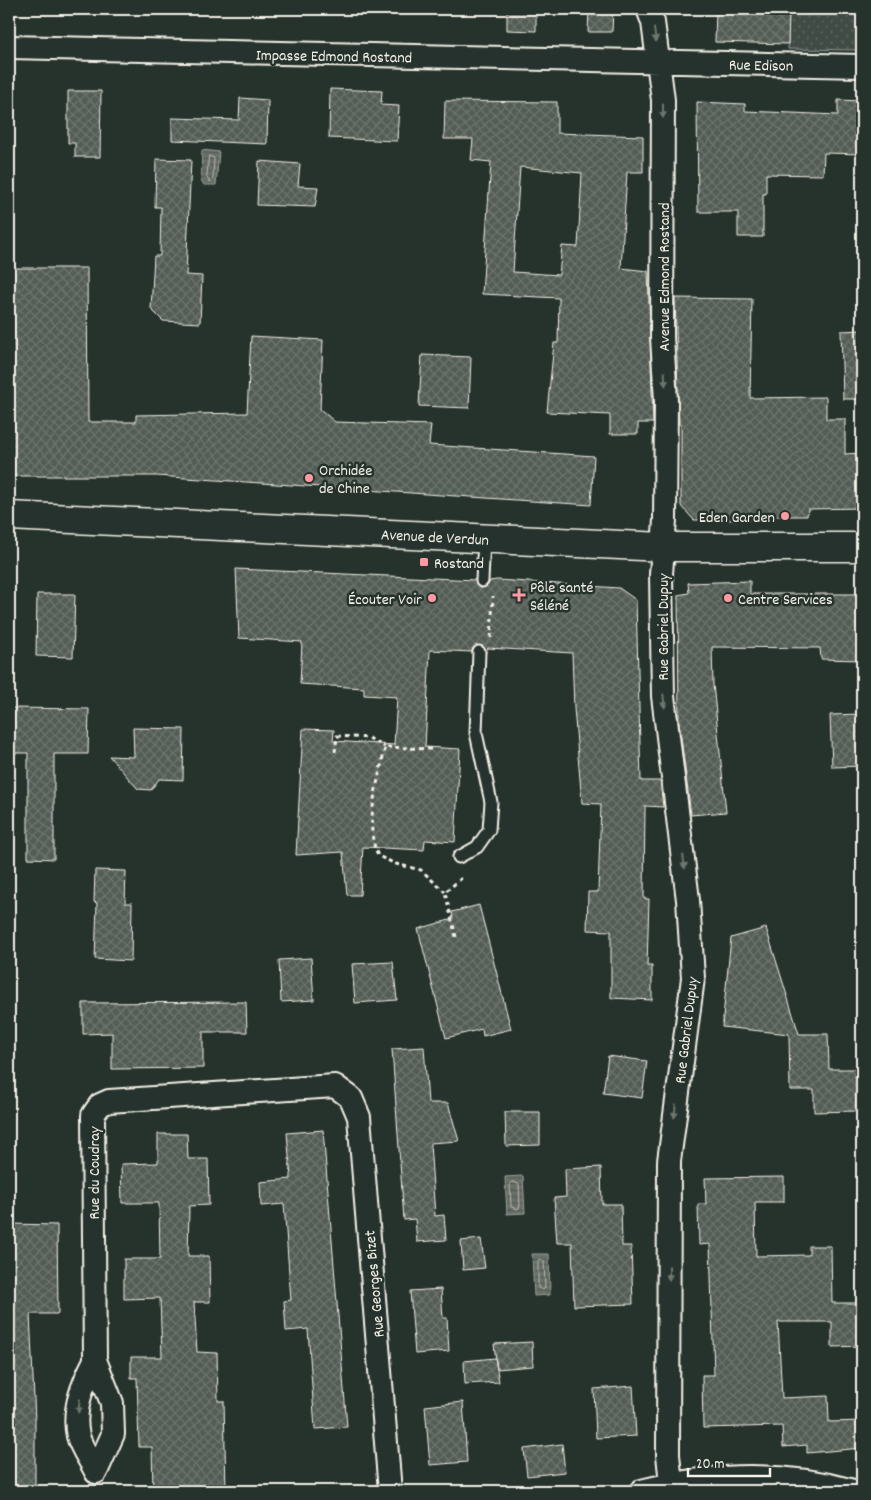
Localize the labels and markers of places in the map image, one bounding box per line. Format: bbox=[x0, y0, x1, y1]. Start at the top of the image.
place label: Orchidée de Chine bbox=[319, 460, 372, 501]
marker: Orchidée de Chine bbox=[303, 472, 315, 484]
place label: Eden Garden bbox=[699, 507, 775, 530]
marker: Eden Garden bbox=[779, 510, 791, 522]
place label: Rostand bbox=[434, 553, 484, 576]
marker: Rostand bbox=[418, 556, 430, 568]
place label: Pôle santé Séléné bbox=[530, 577, 593, 618]
marker: Pôle santé Séléné bbox=[512, 588, 526, 602]
place label: Écouter Voir bbox=[348, 589, 422, 612]
place label: Centre Services bbox=[738, 589, 833, 612]
marker: Écouter Voir bbox=[426, 592, 438, 604]
marker: Centre Services bbox=[722, 592, 734, 604]

